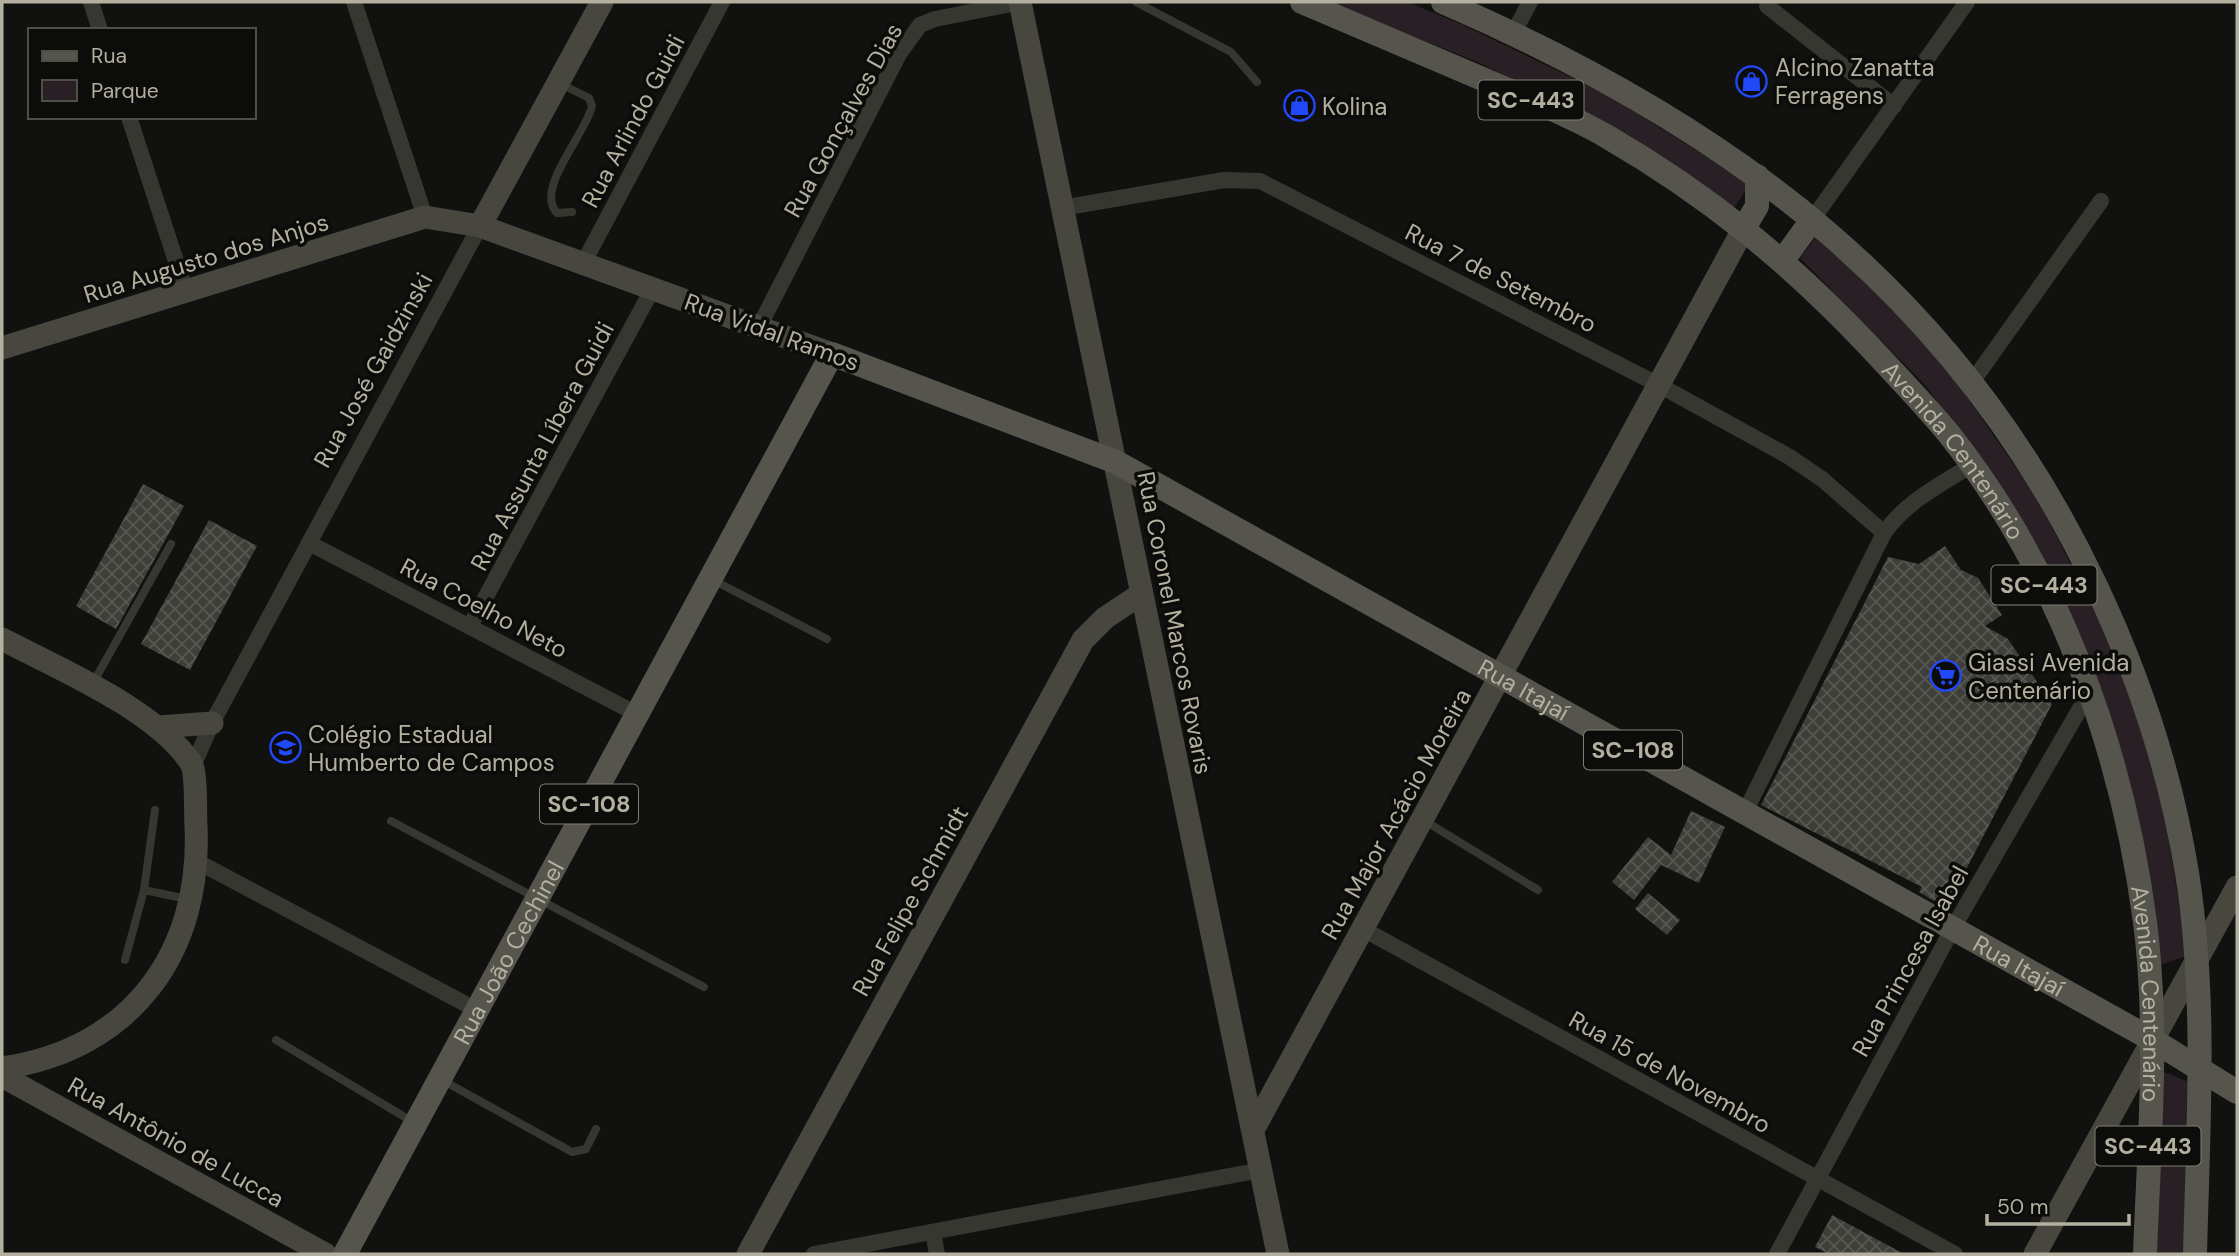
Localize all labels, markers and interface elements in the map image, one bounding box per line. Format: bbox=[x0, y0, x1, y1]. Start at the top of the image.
street label: Rua Gonçalves Dias bbox=[777, 17, 909, 223]
legend bbox=[28, 28, 256, 119]
street label: Rua Arlindo Guidi bbox=[574, 29, 692, 213]
text: Rua bbox=[91, 42, 127, 70]
place label: Alcino Zanatta Ferragens bbox=[1775, 52, 1935, 111]
shop icon: Alcino Zanatta Ferragens bbox=[1735, 64, 1769, 98]
text: Parque bbox=[91, 77, 159, 105]
road number: SC-443 bbox=[1478, 80, 1584, 120]
shop icon: Kolina bbox=[1282, 89, 1316, 123]
place label: Kolina bbox=[1322, 91, 1387, 122]
street label: Rua Augusto dos Anjos bbox=[80, 206, 332, 310]
street label: Rua 7 de Setembro bbox=[1400, 216, 1602, 340]
street label: Rua José Gaidzinski bbox=[307, 267, 439, 473]
street label: Rua Vidal Ramos bbox=[680, 286, 864, 378]
street label: Rua Assunta Líbera Guidi bbox=[463, 316, 621, 576]
street label: Avenida Centenário bbox=[1875, 354, 2032, 545]
street label: Rua Coronel Marcos Rovaris bbox=[1130, 469, 1220, 777]
street label: Rua Coelho Neto bbox=[395, 551, 573, 665]
road number: SC-443 bbox=[1992, 566, 2096, 604]
place label: Giassi Avenida Centenário bbox=[1968, 647, 2129, 706]
street label: Rua Itajaí bbox=[1473, 651, 1575, 727]
supermarket icon: Giassi Avenida Centenário bbox=[1928, 659, 1962, 693]
street label: Rua Major Acácio Moreira bbox=[1314, 683, 1478, 945]
place label: Colégio Estadual Humberto de Campos bbox=[308, 719, 555, 778]
road number: SC-108 bbox=[1584, 730, 1682, 770]
school or university icon: Colégio Estadual Humberto de Campos bbox=[268, 731, 302, 765]
road number: SC-108 bbox=[540, 784, 638, 824]
street label: Rua Felipe Schmidt bbox=[845, 801, 975, 1001]
street label: Rua João Cechinel bbox=[446, 855, 571, 1050]
street label: Rua Princesa Isabel bbox=[1845, 860, 1975, 1062]
street label: Avenida Centenário bbox=[2124, 883, 2168, 1103]
street label: Rua Itajaí bbox=[1968, 928, 2071, 1004]
street label: Rua 15 de Novembro bbox=[1564, 1004, 1776, 1140]
street label: Rua Antônio de Lucca bbox=[62, 1070, 290, 1214]
road number: SC-443 bbox=[2096, 1126, 2200, 1166]
scale bar bbox=[1987, 1182, 2129, 1226]
text: 50 m bbox=[1997, 1193, 2048, 1221]

